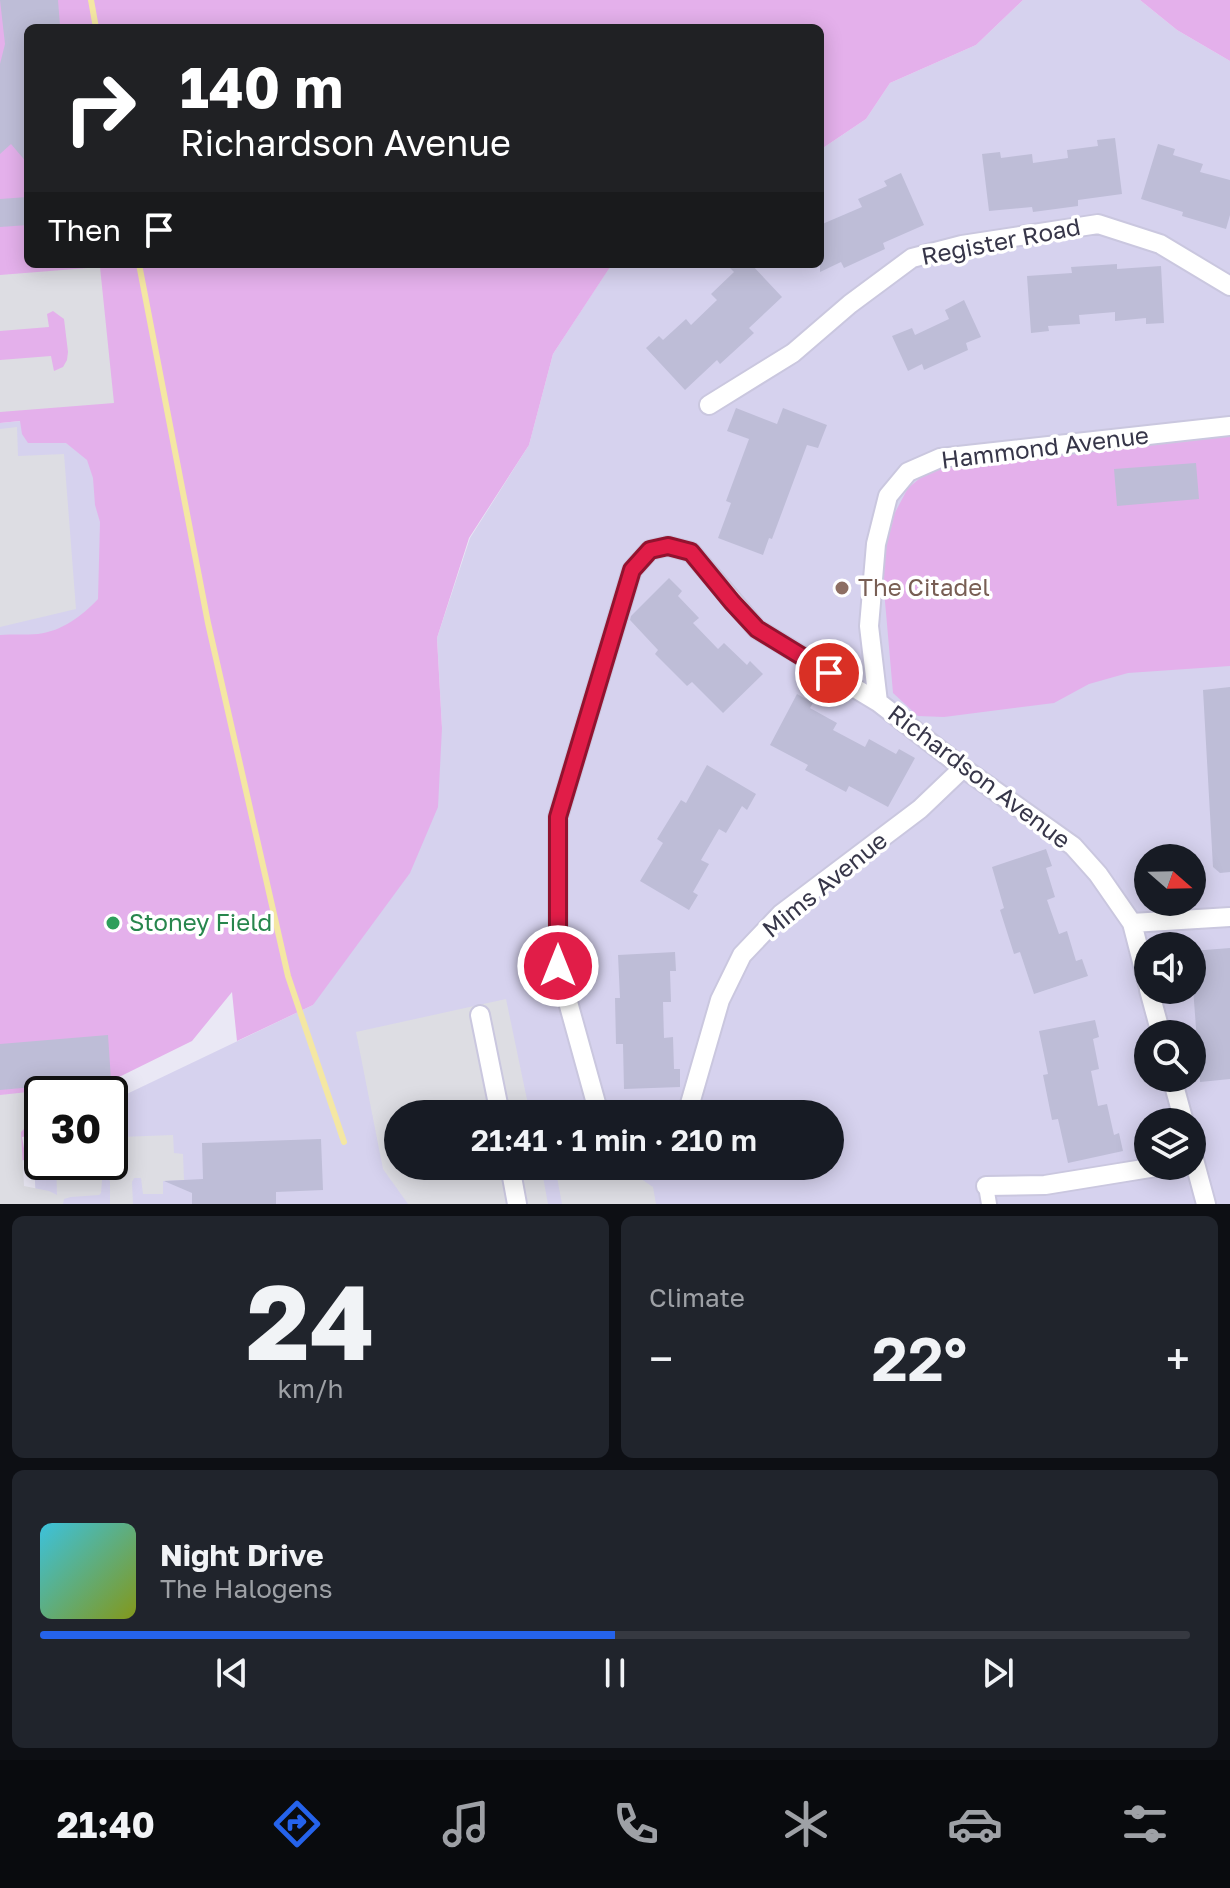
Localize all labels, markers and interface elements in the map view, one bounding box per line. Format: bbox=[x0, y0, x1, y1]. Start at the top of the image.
text: 140 m bbox=[180, 53, 343, 120]
icon: right bbox=[48, 56, 152, 160]
text: Richardson Avenue bbox=[180, 121, 511, 164]
icon: arrive bbox=[137, 208, 181, 252]
street label: Register Road bbox=[919, 211, 1083, 270]
text: Then bbox=[48, 212, 121, 248]
street label: Hammond Avenue bbox=[939, 419, 1150, 474]
place label: The Citadel bbox=[858, 572, 990, 601]
marker: The Citadel bbox=[833, 579, 851, 597]
pin bbox=[795, 639, 863, 707]
icon: arrive bbox=[807, 651, 851, 695]
street label: Richardson Avenue bbox=[883, 698, 1077, 854]
street label: Mims Avenue bbox=[756, 825, 892, 943]
north arrow bbox=[1134, 844, 1206, 916]
map controls bbox=[1134, 844, 1206, 1180]
place label: Stoney Field bbox=[129, 907, 272, 936]
marker: Stoney Field bbox=[104, 914, 122, 932]
position arrow bbox=[516, 924, 600, 1008]
button: sound bbox=[1134, 932, 1206, 1004]
button: search bbox=[1134, 1020, 1206, 1092]
speed limit sign: 30 bbox=[24, 1076, 128, 1180]
button: layers bbox=[1134, 1108, 1206, 1180]
text: 21:41 · 1 min · 210 m bbox=[471, 1122, 757, 1158]
text: 24 bbox=[246, 1258, 375, 1383]
text: Climate bbox=[649, 1282, 745, 1313]
text: 22° bbox=[872, 1322, 967, 1394]
text: − bbox=[649, 1332, 673, 1385]
text: + bbox=[1166, 1332, 1190, 1385]
text: km/h bbox=[277, 1373, 344, 1404]
text: Night Drive bbox=[160, 1537, 324, 1573]
text: The Halogens bbox=[160, 1573, 333, 1604]
icon: previous bbox=[210, 1651, 254, 1695]
icon: pause bbox=[593, 1651, 637, 1695]
icon: next bbox=[976, 1651, 1020, 1695]
icon: directions bbox=[269, 1796, 325, 1852]
icon: music bbox=[438, 1796, 494, 1852]
icon: phone bbox=[608, 1796, 664, 1852]
icon: climate bbox=[778, 1796, 834, 1852]
icon: car bbox=[947, 1796, 1003, 1852]
icon: filters bbox=[1117, 1796, 1173, 1852]
text: 21:40 bbox=[57, 1803, 155, 1846]

